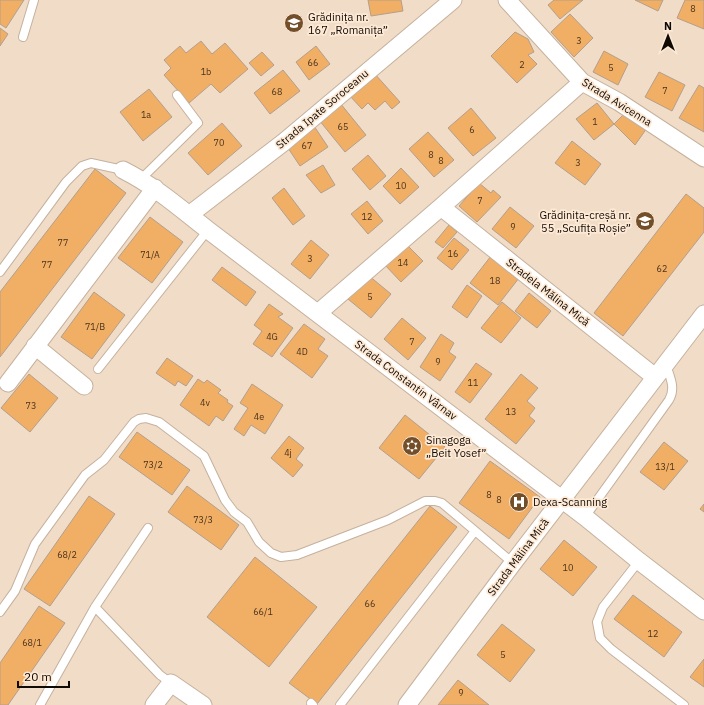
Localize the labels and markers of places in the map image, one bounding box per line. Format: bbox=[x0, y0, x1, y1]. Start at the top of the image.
place label: Grădinița nr. 167 „Romanița” bbox=[308, 10, 388, 37]
school or university icon: Grădinița nr. 167 „Romanița” bbox=[283, 12, 305, 34]
place label: Grădinița-creșă nr. 55 „Scufița Roșie” bbox=[539, 208, 631, 235]
school or university icon: Grădinița-creșă nr. 55 „Scufița Roșie” bbox=[634, 210, 656, 232]
place label: Sinagoga „Beit Yosef” bbox=[426, 433, 486, 460]
synagogue icon: Sinagoga „Beit Yosef” bbox=[401, 435, 423, 457]
hospital icon: Dexa-Scanning bbox=[508, 491, 530, 513]
place label: Dexa-Scanning bbox=[533, 495, 607, 509]

